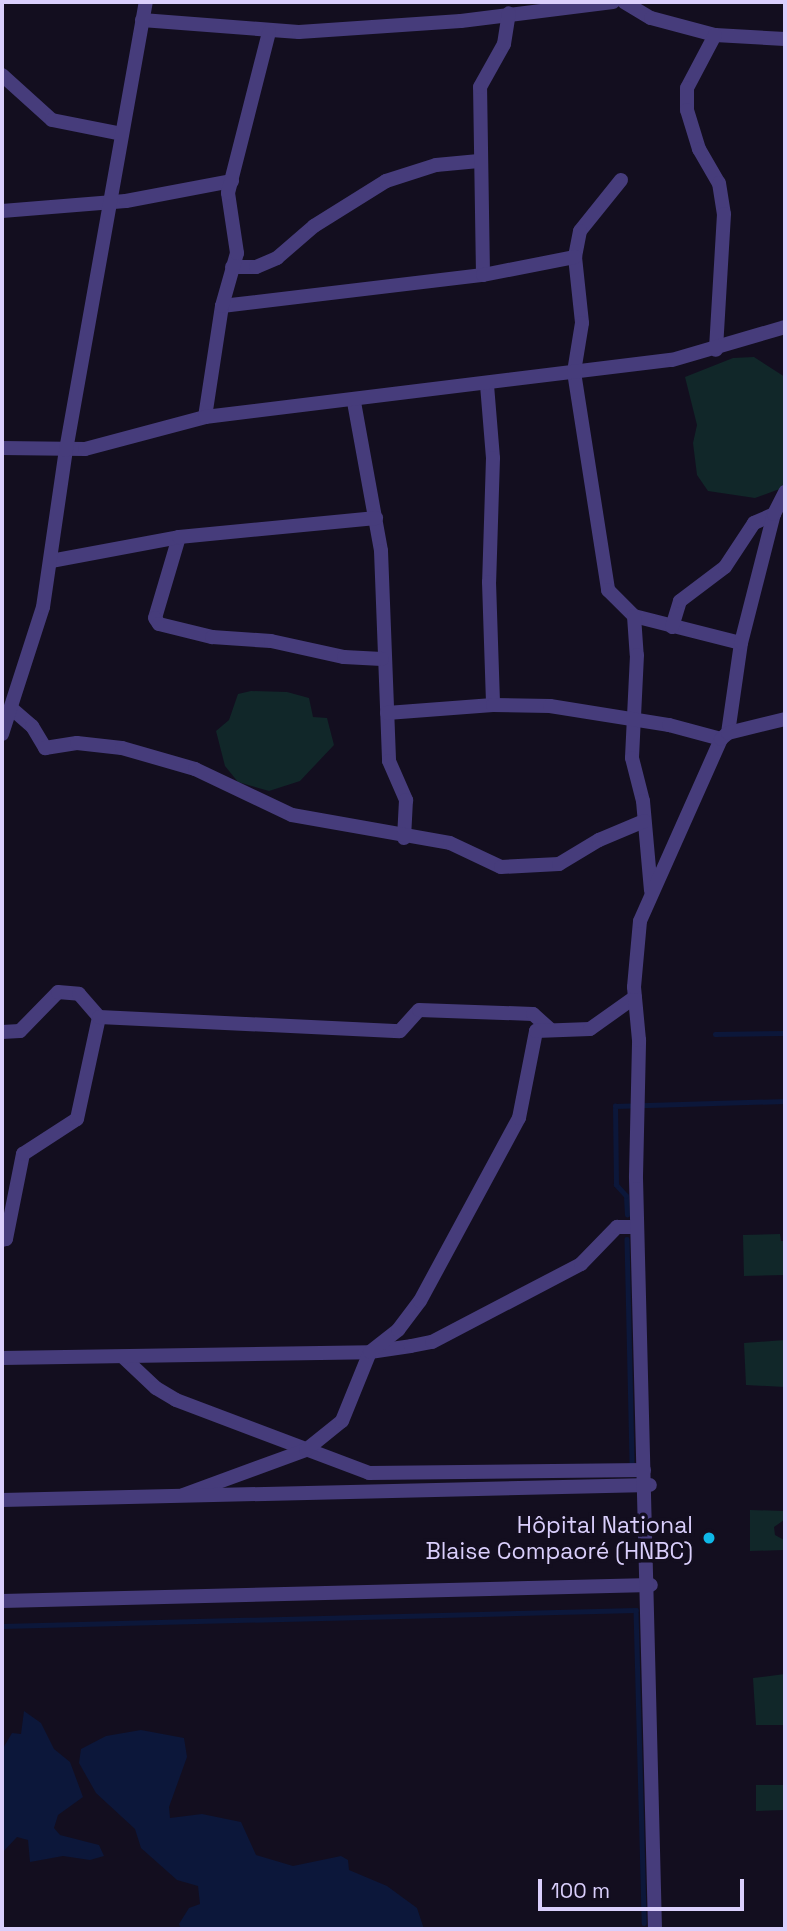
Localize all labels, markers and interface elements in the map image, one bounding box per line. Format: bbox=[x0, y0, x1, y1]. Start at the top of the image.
place label: Hôpital National Blaise Compaoré (HNBC) bbox=[425, 1511, 693, 1565]
marker: Hôpital National Blaise Compaoré (HNBC) bbox=[699, 1528, 719, 1548]
scale bar bbox=[542, 1864, 748, 1908]
text: 100 m bbox=[551, 1877, 610, 1904]

